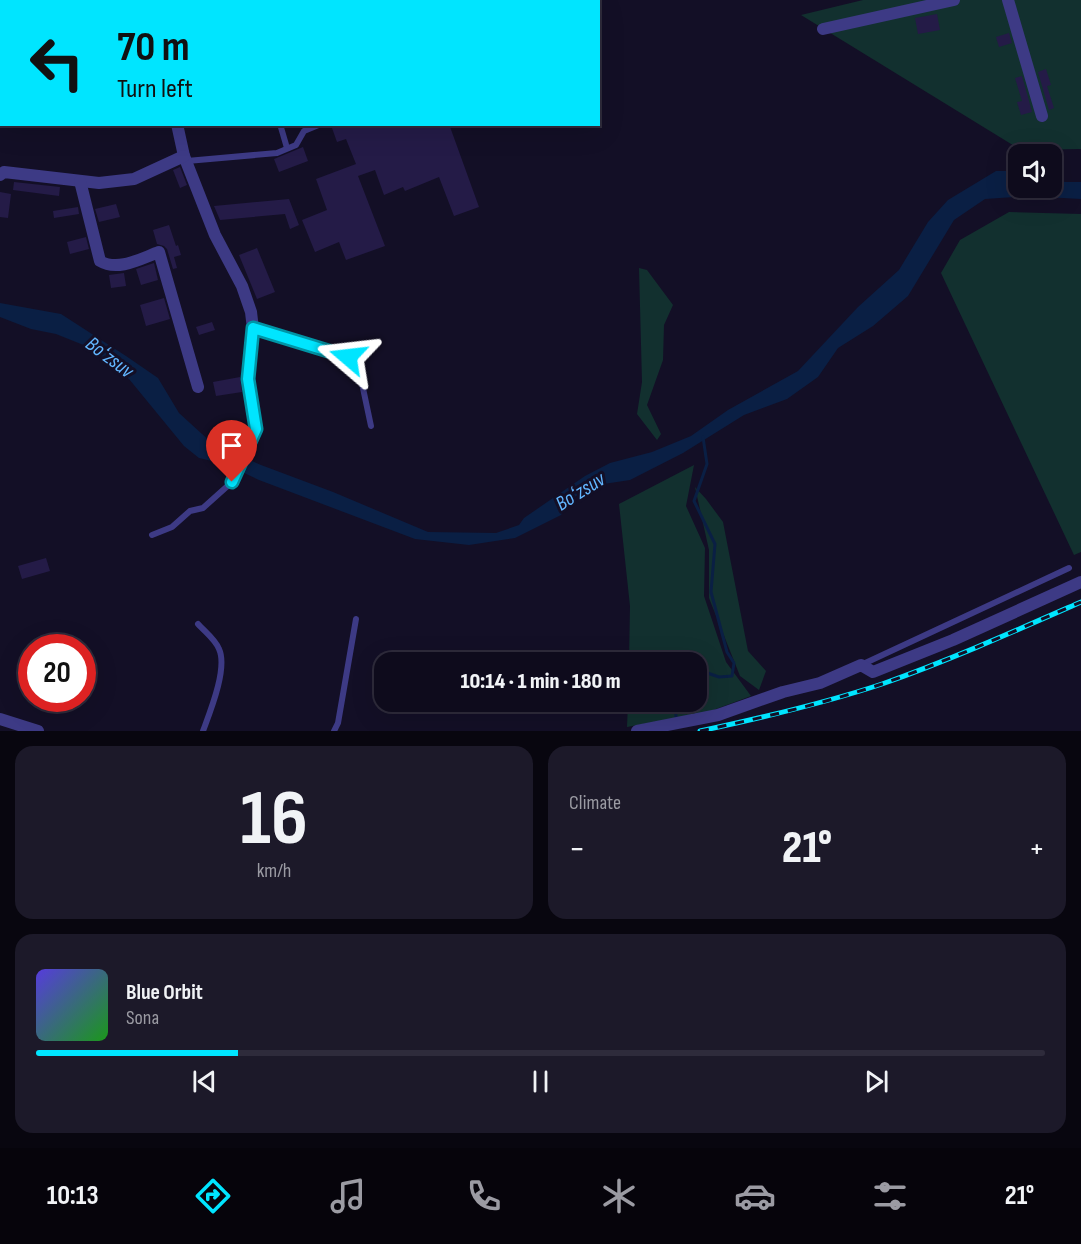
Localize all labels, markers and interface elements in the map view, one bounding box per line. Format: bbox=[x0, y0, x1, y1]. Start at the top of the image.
text: 70 m bbox=[117, 22, 190, 73]
icon: left bbox=[18, 24, 96, 102]
text: Turn left bbox=[117, 73, 193, 105]
map controls bbox=[1008, 144, 1062, 198]
button: sound bbox=[1008, 144, 1062, 198]
position arrow bbox=[316, 325, 380, 389]
water label: Boʻzsuv bbox=[81, 331, 139, 384]
pin bbox=[206, 420, 257, 482]
icon: arrive bbox=[215, 429, 248, 462]
water label: Boʻzsuv bbox=[551, 466, 611, 516]
speed limit sign: 20 bbox=[18, 634, 96, 712]
text: 10:14 · 1 min · 180 m bbox=[460, 668, 621, 695]
text: 16 bbox=[240, 773, 308, 866]
text: Climate bbox=[569, 791, 621, 815]
text: 21° bbox=[782, 821, 832, 876]
text: − bbox=[569, 829, 585, 869]
text: + bbox=[1029, 829, 1045, 869]
text: km/h bbox=[257, 859, 291, 883]
text: Blue Orbit bbox=[126, 979, 203, 1006]
text: Sona bbox=[126, 1006, 159, 1030]
icon: previous bbox=[188, 1065, 221, 1098]
icon: pause bbox=[524, 1065, 557, 1098]
icon: next bbox=[860, 1065, 893, 1098]
icon: directions bbox=[192, 1175, 234, 1217]
icon: music bbox=[327, 1175, 369, 1217]
icon: phone bbox=[463, 1175, 505, 1217]
icon: climate bbox=[598, 1175, 640, 1217]
icon: car bbox=[734, 1175, 776, 1217]
icon: filters bbox=[869, 1175, 911, 1217]
text: 10:13 bbox=[47, 1180, 99, 1212]
text: 21° bbox=[1005, 1180, 1034, 1212]

